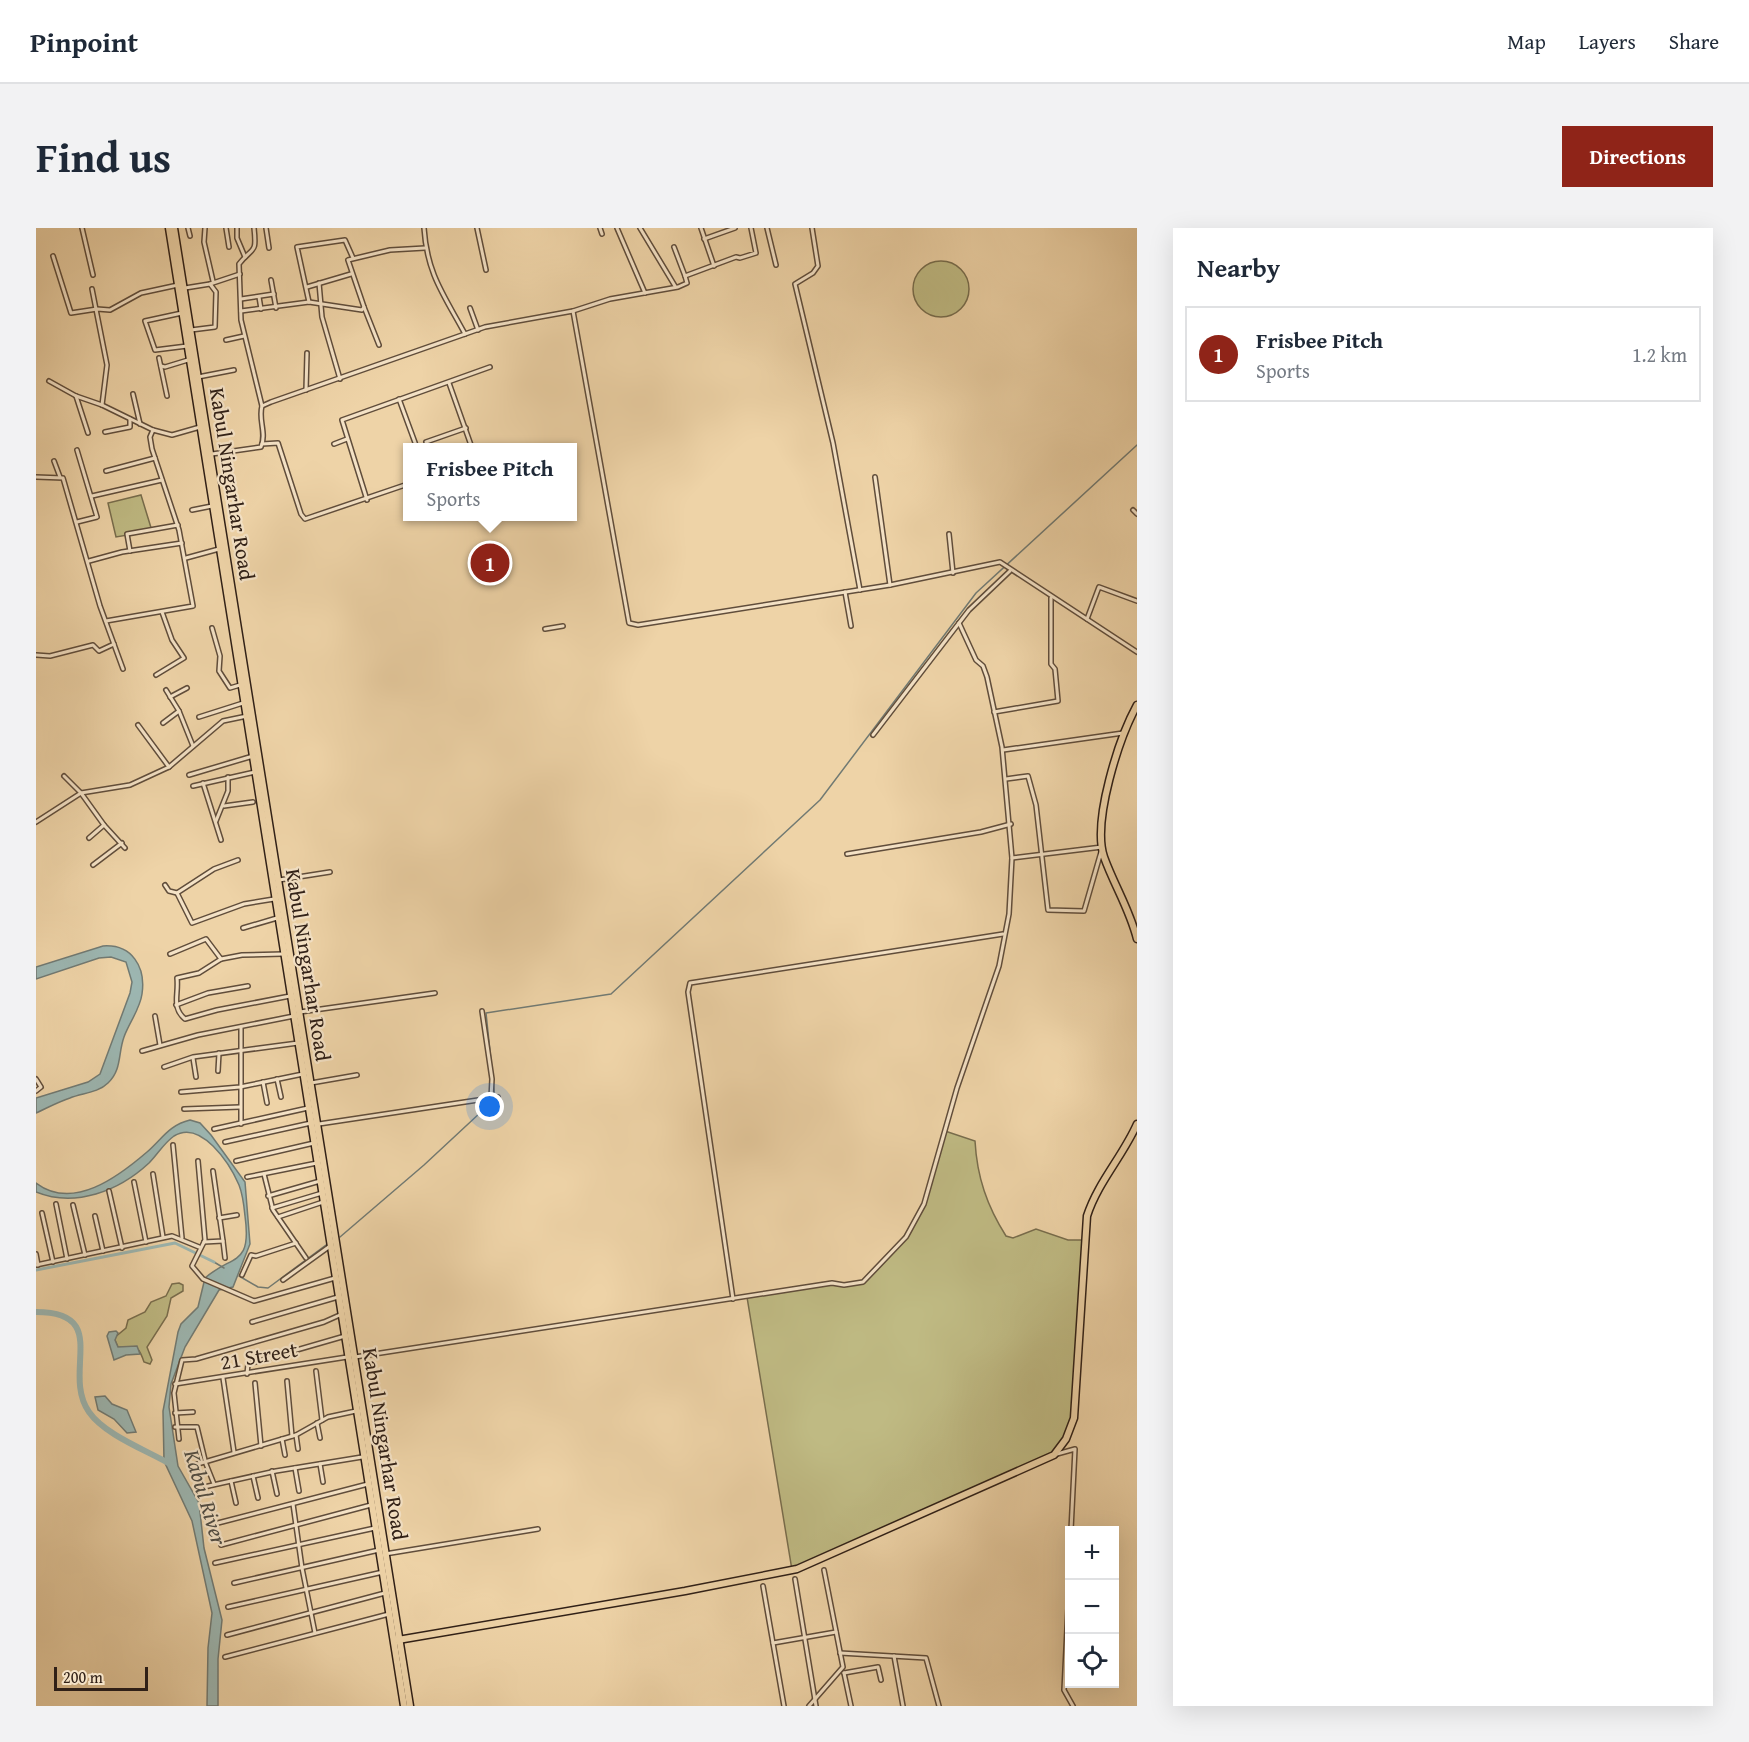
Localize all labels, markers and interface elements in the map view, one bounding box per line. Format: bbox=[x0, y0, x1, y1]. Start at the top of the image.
text: Pinpoint bbox=[30, 21, 138, 62]
text: Map bbox=[1507, 26, 1546, 57]
text: Layers bbox=[1579, 26, 1636, 57]
text: Share bbox=[1669, 26, 1719, 57]
text: Find us bbox=[36, 126, 171, 187]
button: Directions bbox=[1562, 126, 1713, 187]
text: Nearby bbox=[1197, 248, 1280, 287]
text: Frisbee Pitch bbox=[1256, 324, 1383, 356]
text: 1 bbox=[1213, 340, 1224, 369]
text: 1.2 km bbox=[1632, 340, 1687, 369]
text: Sports bbox=[1256, 356, 1310, 385]
street label: Kabul Ningarhar Road bbox=[202, 385, 263, 583]
popup bbox=[403, 443, 577, 521]
text: Frisbee Pitch bbox=[426, 452, 554, 484]
text: Sports bbox=[426, 484, 481, 513]
pin: 1 bbox=[470, 540, 510, 586]
street label: Kabul Ningarhar Road bbox=[278, 866, 339, 1064]
your location bbox=[475, 1092, 504, 1121]
street label: 21 Street bbox=[218, 1333, 301, 1378]
street label: Kabul Ningarhar Road bbox=[355, 1345, 416, 1543]
water label: Kabul River bbox=[176, 1444, 236, 1549]
map controls bbox=[1065, 1526, 1119, 1688]
button: + bbox=[1065, 1526, 1119, 1580]
button: − bbox=[1065, 1580, 1119, 1634]
button: locate bbox=[1065, 1634, 1119, 1688]
scale bar bbox=[54, 1664, 148, 1692]
text: 200 m bbox=[63, 1665, 103, 1689]

